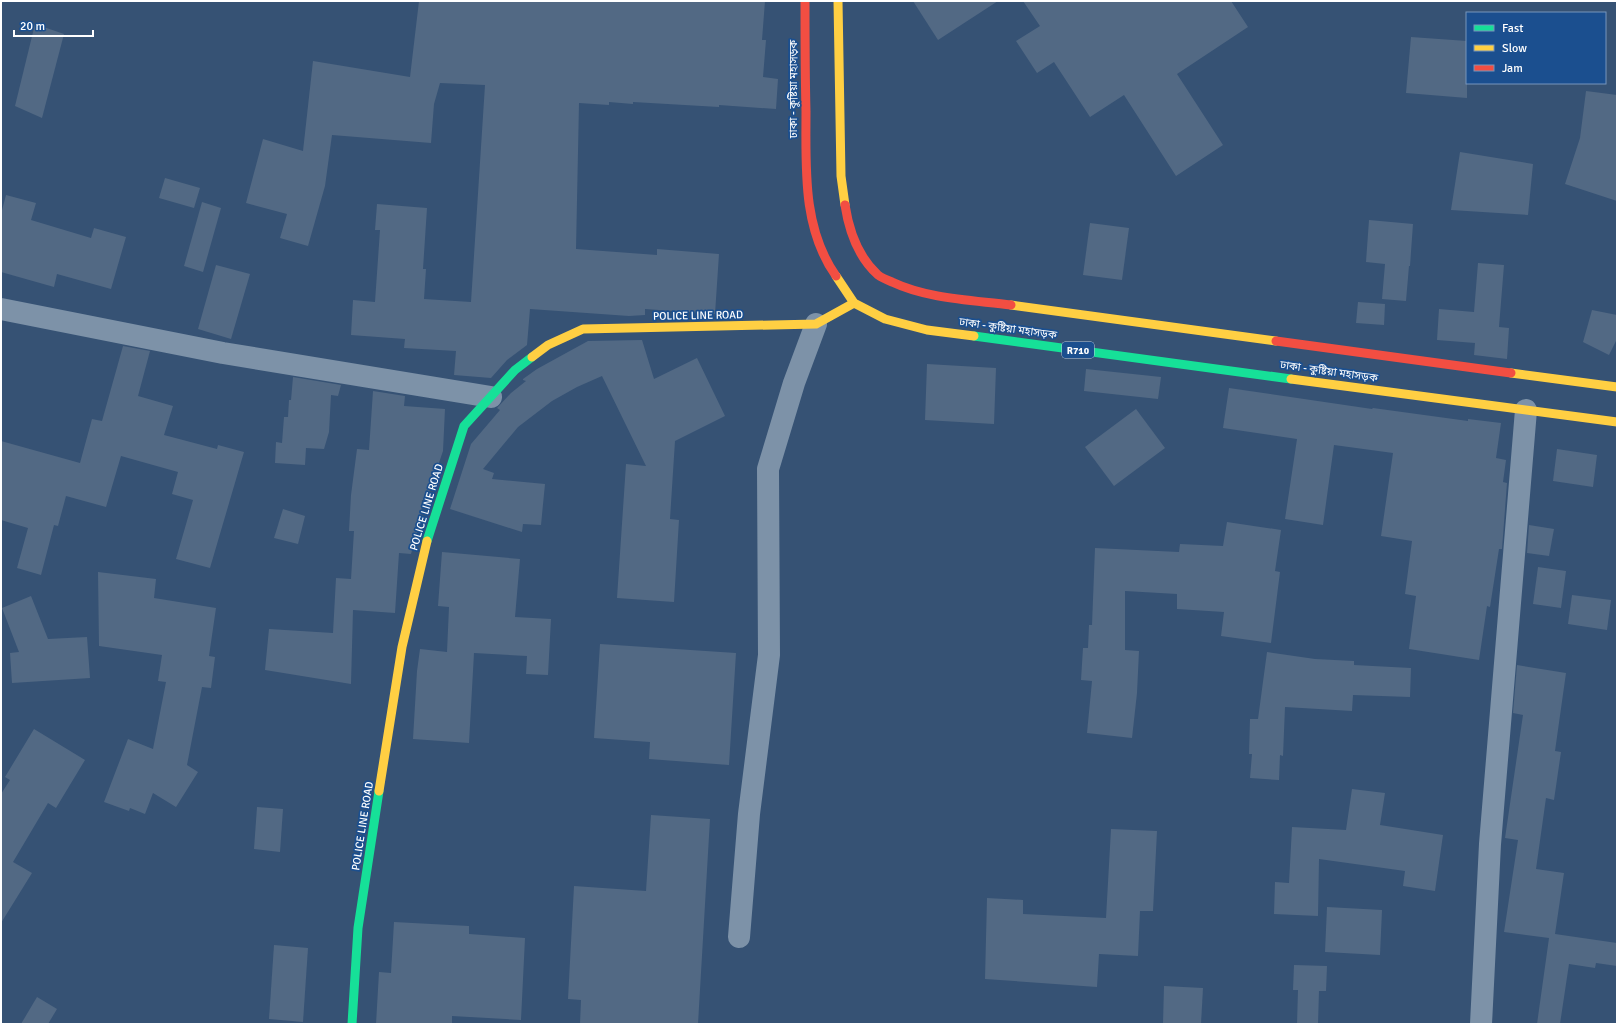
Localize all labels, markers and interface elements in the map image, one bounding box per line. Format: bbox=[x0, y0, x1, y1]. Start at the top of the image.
scale bar bbox=[14, 12, 93, 38]
legend bbox=[1466, 12, 1606, 84]
text: 20 m bbox=[20, 19, 45, 34]
text: Fast bbox=[1502, 21, 1523, 36]
street label: ঢাকা - কুষ্টিয়া মহাসড়ক bbox=[787, 40, 800, 139]
text: Slow bbox=[1502, 41, 1527, 56]
text: Jam bbox=[1502, 61, 1523, 76]
street label: POLICE LINE ROAD bbox=[653, 308, 743, 323]
street label: ঢাকা - কুষ্টিয়া মহাসড়ক bbox=[957, 315, 1058, 342]
road number: R710 bbox=[1062, 342, 1094, 358]
street label: ঢাকা - কুষ্টিয়া মহাসড়ক bbox=[1278, 358, 1379, 385]
street label: POLICE LINE ROAD bbox=[407, 462, 446, 552]
street label: POLICE LINE ROAD bbox=[349, 781, 376, 872]

